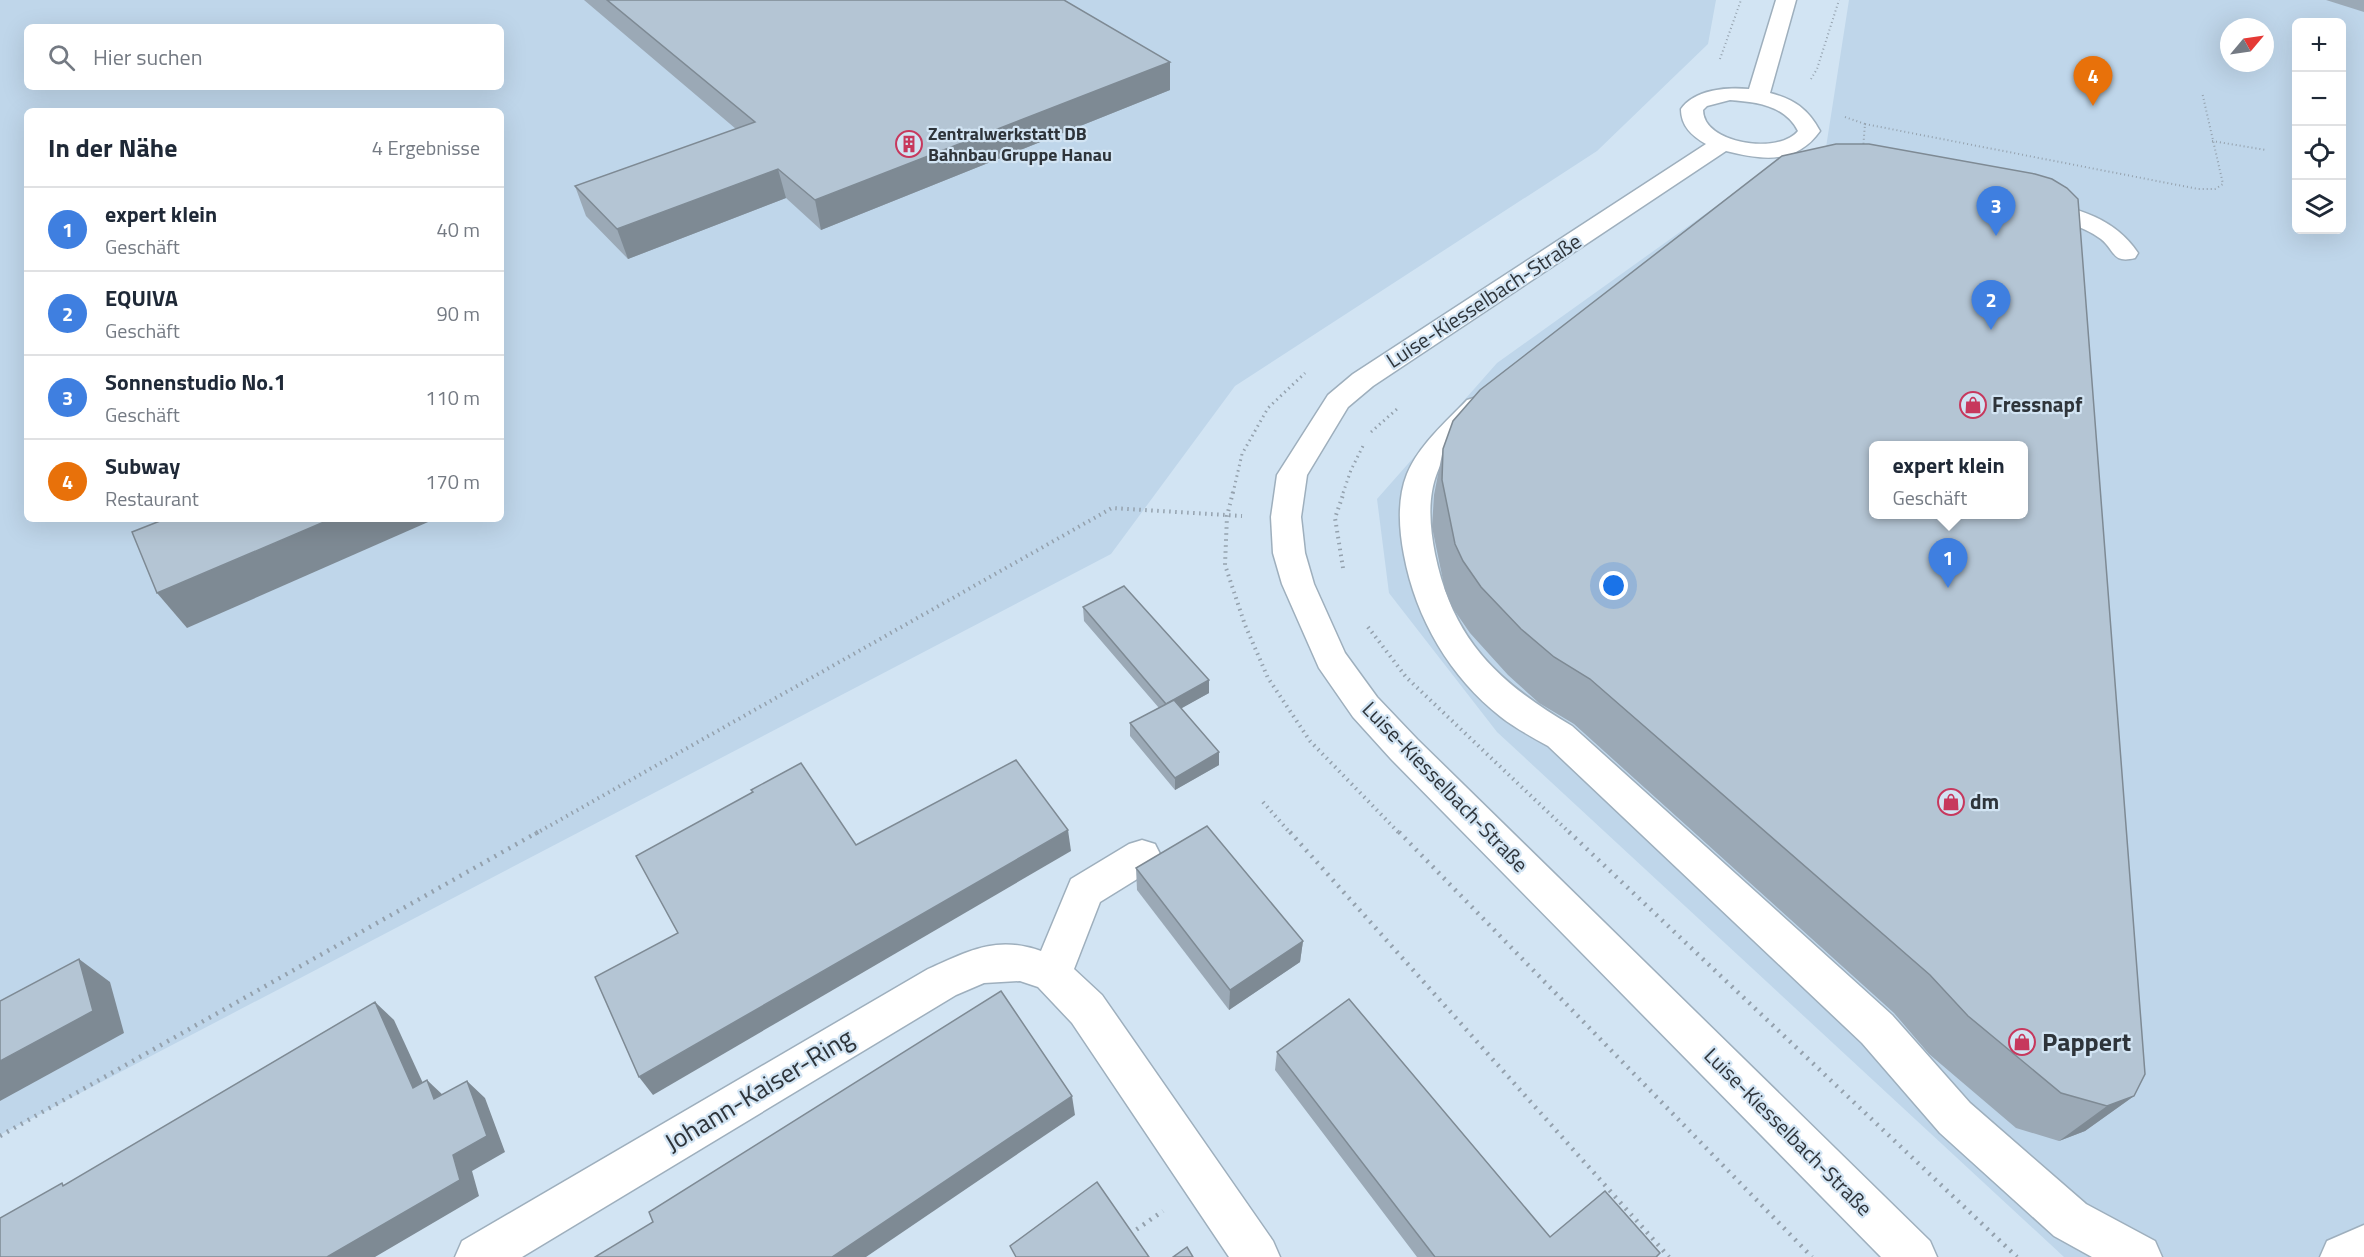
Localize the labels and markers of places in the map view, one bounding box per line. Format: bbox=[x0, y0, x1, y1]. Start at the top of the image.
pin: 4 bbox=[2074, 57, 2112, 106]
place label: Zentralwerkstatt DB Bahnbau Gruppe Hanau bbox=[928, 120, 1112, 168]
building icon: Zentralwerkstatt DB Bahnbau Gruppe Hanau bbox=[894, 129, 924, 159]
pin: 3 bbox=[1976, 186, 2016, 236]
pin: 2 bbox=[1972, 280, 2010, 330]
place label: Fressnapf bbox=[1992, 388, 2083, 420]
shop icon: Fressnapf bbox=[1958, 390, 1988, 420]
pin: 1 bbox=[1928, 538, 1968, 588]
place label: dm bbox=[1970, 785, 1999, 817]
shop icon: dm bbox=[1936, 787, 1966, 817]
place label: Pappert bbox=[2042, 1022, 2131, 1061]
shop icon: Pappert bbox=[2007, 1027, 2037, 1057]

